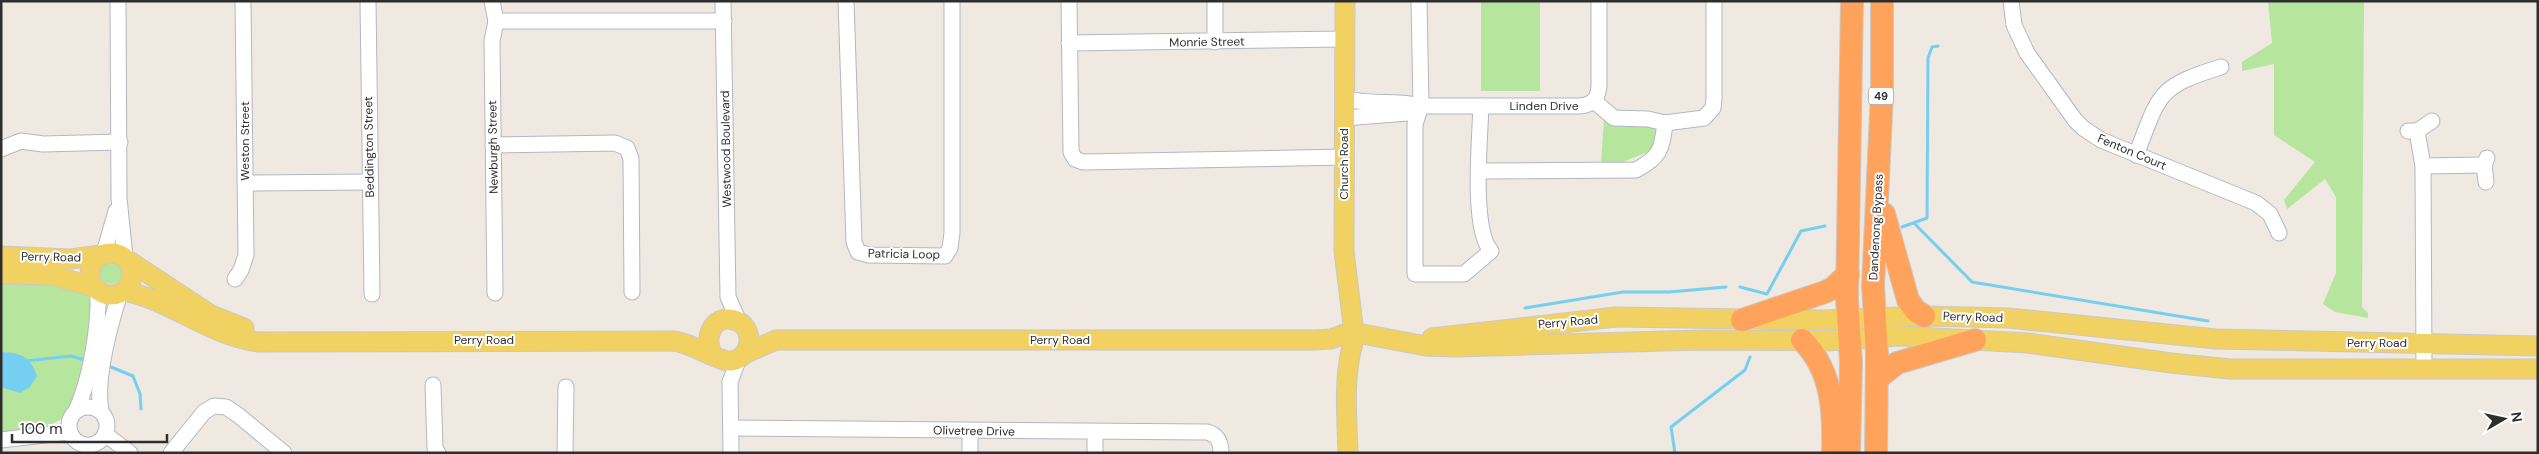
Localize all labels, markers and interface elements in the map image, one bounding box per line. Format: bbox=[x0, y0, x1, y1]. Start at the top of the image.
street label: Monrie Street bbox=[1169, 33, 1245, 51]
road number: 49 bbox=[1868, 88, 1894, 104]
street label: Westwood Boulevard bbox=[717, 90, 735, 208]
street label: Beddington Street bbox=[360, 96, 378, 198]
street label: Linden Drive bbox=[1510, 98, 1579, 114]
street label: Newburgh Street bbox=[484, 100, 502, 194]
street label: Weston Street bbox=[237, 101, 253, 181]
street label: Church Road bbox=[1336, 128, 1352, 200]
street label: Fenton Court bbox=[2095, 130, 2169, 174]
street label: Dandenong Bypass bbox=[1865, 173, 1887, 281]
street label: Patricia Loop bbox=[868, 245, 940, 263]
street label: Perry Road bbox=[21, 248, 81, 266]
street label: Perry Road bbox=[1943, 308, 2003, 326]
street label: Perry Road bbox=[1537, 311, 1599, 333]
street label: Perry Road bbox=[454, 332, 514, 348]
street label: Perry Road bbox=[1030, 332, 1090, 348]
street label: Perry Road bbox=[2347, 335, 2407, 351]
north arrow bbox=[2479, 394, 2529, 444]
text: N bbox=[2507, 411, 2527, 423]
scale bar bbox=[12, 412, 168, 444]
text: 100 m bbox=[20, 419, 63, 439]
street label: Olivetree Drive bbox=[933, 422, 1015, 440]

